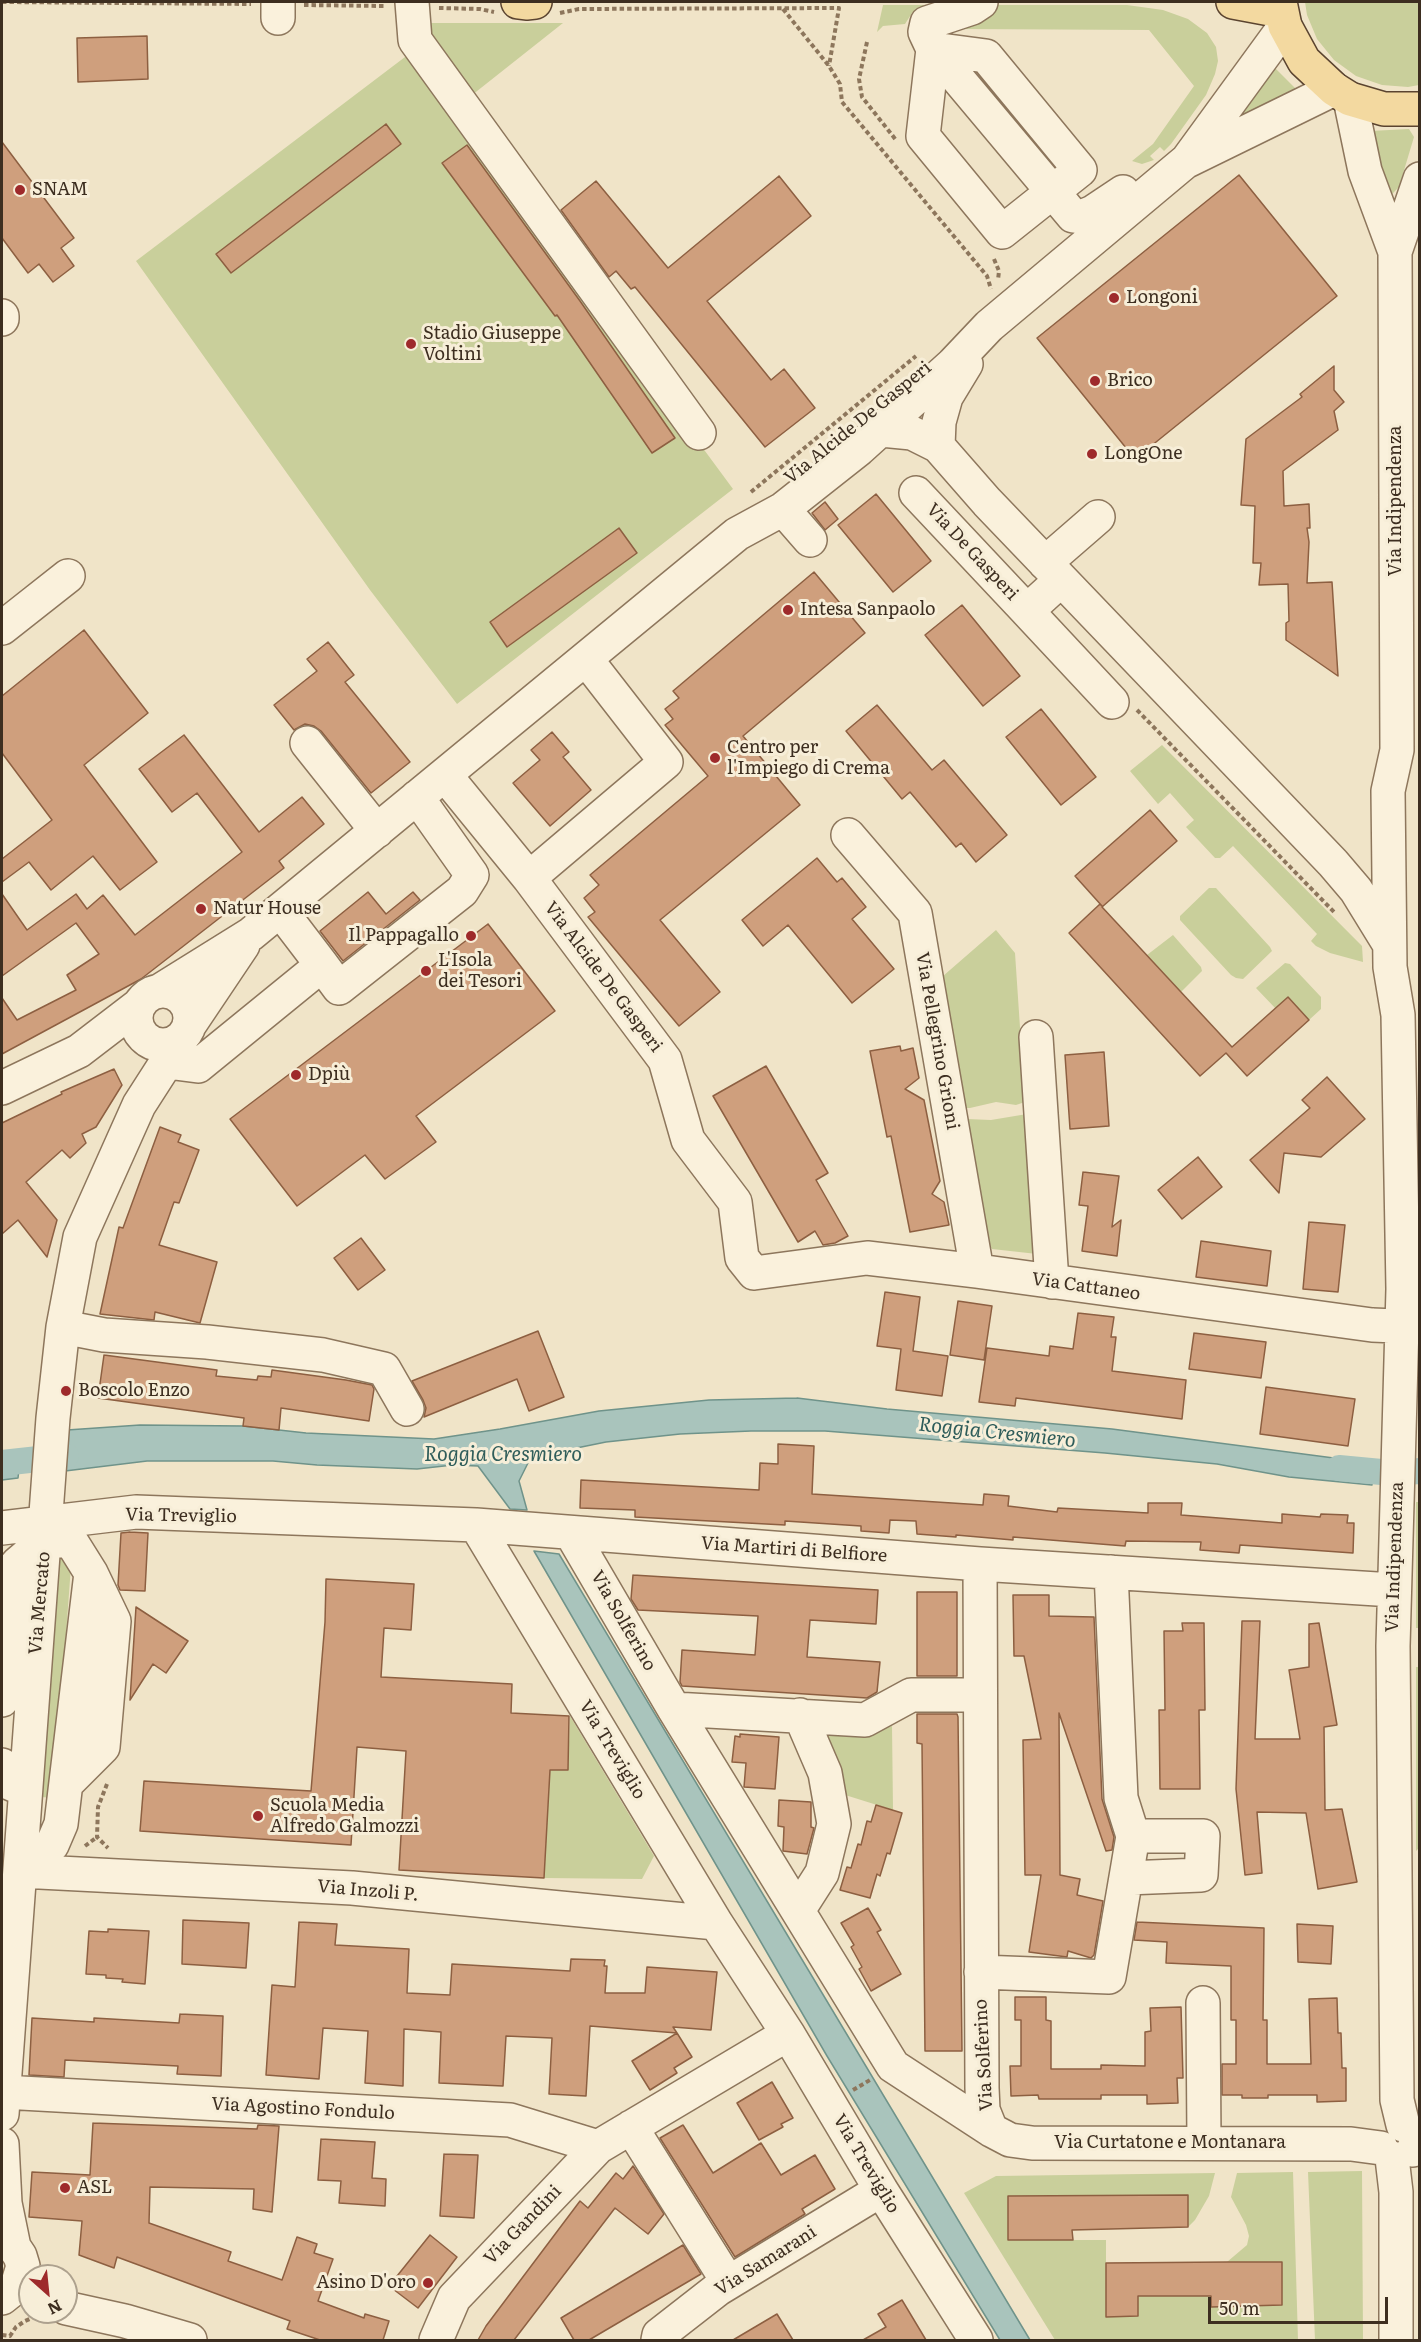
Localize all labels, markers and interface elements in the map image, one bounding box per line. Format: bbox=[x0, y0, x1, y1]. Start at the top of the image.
place label: SNAM bbox=[32, 179, 88, 201]
marker: SNAM bbox=[13, 183, 27, 197]
place label: Longoni bbox=[1126, 287, 1198, 309]
marker: Longoni bbox=[1107, 291, 1121, 305]
place label: Stadio Giuseppe Voltini bbox=[423, 323, 561, 366]
marker: Stadio Giuseppe Voltini bbox=[404, 337, 418, 351]
street label: Via Alcide De Gasperi bbox=[780, 357, 936, 489]
place label: Brico bbox=[1107, 370, 1153, 392]
marker: Brico bbox=[1088, 374, 1102, 388]
street label: Via Indipendenza bbox=[1385, 426, 1407, 576]
place label: LongOne bbox=[1104, 443, 1183, 465]
marker: LongOne bbox=[1085, 447, 1099, 461]
street label: Via De Gasperi bbox=[921, 499, 1023, 605]
place label: Intesa Sanpaolo bbox=[800, 599, 936, 621]
marker: Intesa Sanpaolo bbox=[781, 603, 795, 617]
place label: Centro per l'Impiego di Crema bbox=[727, 737, 890, 780]
marker: Centro per l'Impiego di Crema bbox=[708, 751, 722, 765]
street label: Via Alcide De Gasperi bbox=[539, 897, 667, 1057]
place label: Natur House bbox=[213, 898, 321, 920]
marker: Natur House bbox=[194, 902, 208, 916]
place label: Il Pappagallo bbox=[348, 925, 459, 947]
marker: Il Pappagallo bbox=[464, 929, 478, 943]
place label: L'Isola dei Tesori bbox=[438, 950, 522, 992]
street label: Via Pellegrino Grioni bbox=[911, 950, 963, 1132]
marker: L'Isola dei Tesori bbox=[419, 964, 433, 978]
place label: Dpiù bbox=[308, 1064, 350, 1086]
marker: Dpiù bbox=[289, 1068, 303, 1082]
street label: Via Cattaneo bbox=[1030, 1269, 1142, 1305]
place label: Boscolo Enzo bbox=[78, 1380, 190, 1402]
marker: Boscolo Enzo bbox=[59, 1384, 73, 1398]
water label: Roggia Cresmiero bbox=[917, 1413, 1077, 1453]
water label: Roggia Cresmiero bbox=[424, 1443, 582, 1467]
street label: Via Indipendenza bbox=[1382, 1481, 1408, 1633]
street label: Via Treviglio bbox=[125, 1504, 237, 1528]
street label: Via Martiri di Belfiore bbox=[700, 1533, 888, 1567]
street label: Via Mercato bbox=[25, 1551, 55, 1655]
street label: Via Solferino bbox=[586, 1567, 660, 1675]
street label: Via Treviglio bbox=[574, 1697, 650, 1803]
place label: Scuola Media Alfredo Galmozzi bbox=[270, 1795, 419, 1838]
marker: Scuola Media Alfredo Galmozzi bbox=[251, 1809, 265, 1823]
street label: Via Inzoli P. bbox=[316, 1876, 420, 1906]
street label: Via Solferino bbox=[970, 1998, 998, 2112]
street label: Via Agostino Fondulo bbox=[211, 2093, 395, 2125]
street label: Via Treviglio bbox=[828, 2111, 904, 2217]
street label: Via Curtatone e Montanara bbox=[1054, 2132, 1286, 2154]
place label: ASL bbox=[77, 2177, 112, 2199]
marker: ASL bbox=[58, 2181, 72, 2195]
street label: Via Gandini bbox=[480, 2181, 566, 2269]
street label: Via Samarani bbox=[711, 2221, 821, 2301]
north arrow bbox=[18, 2264, 78, 2324]
place label: Asino D'oro bbox=[316, 2272, 416, 2294]
marker: Asino D'oro bbox=[421, 2276, 435, 2290]
scale bar bbox=[1211, 2285, 1391, 2323]
text: 50 m bbox=[1219, 2294, 1260, 2321]
text: N bbox=[44, 2295, 67, 2322]

